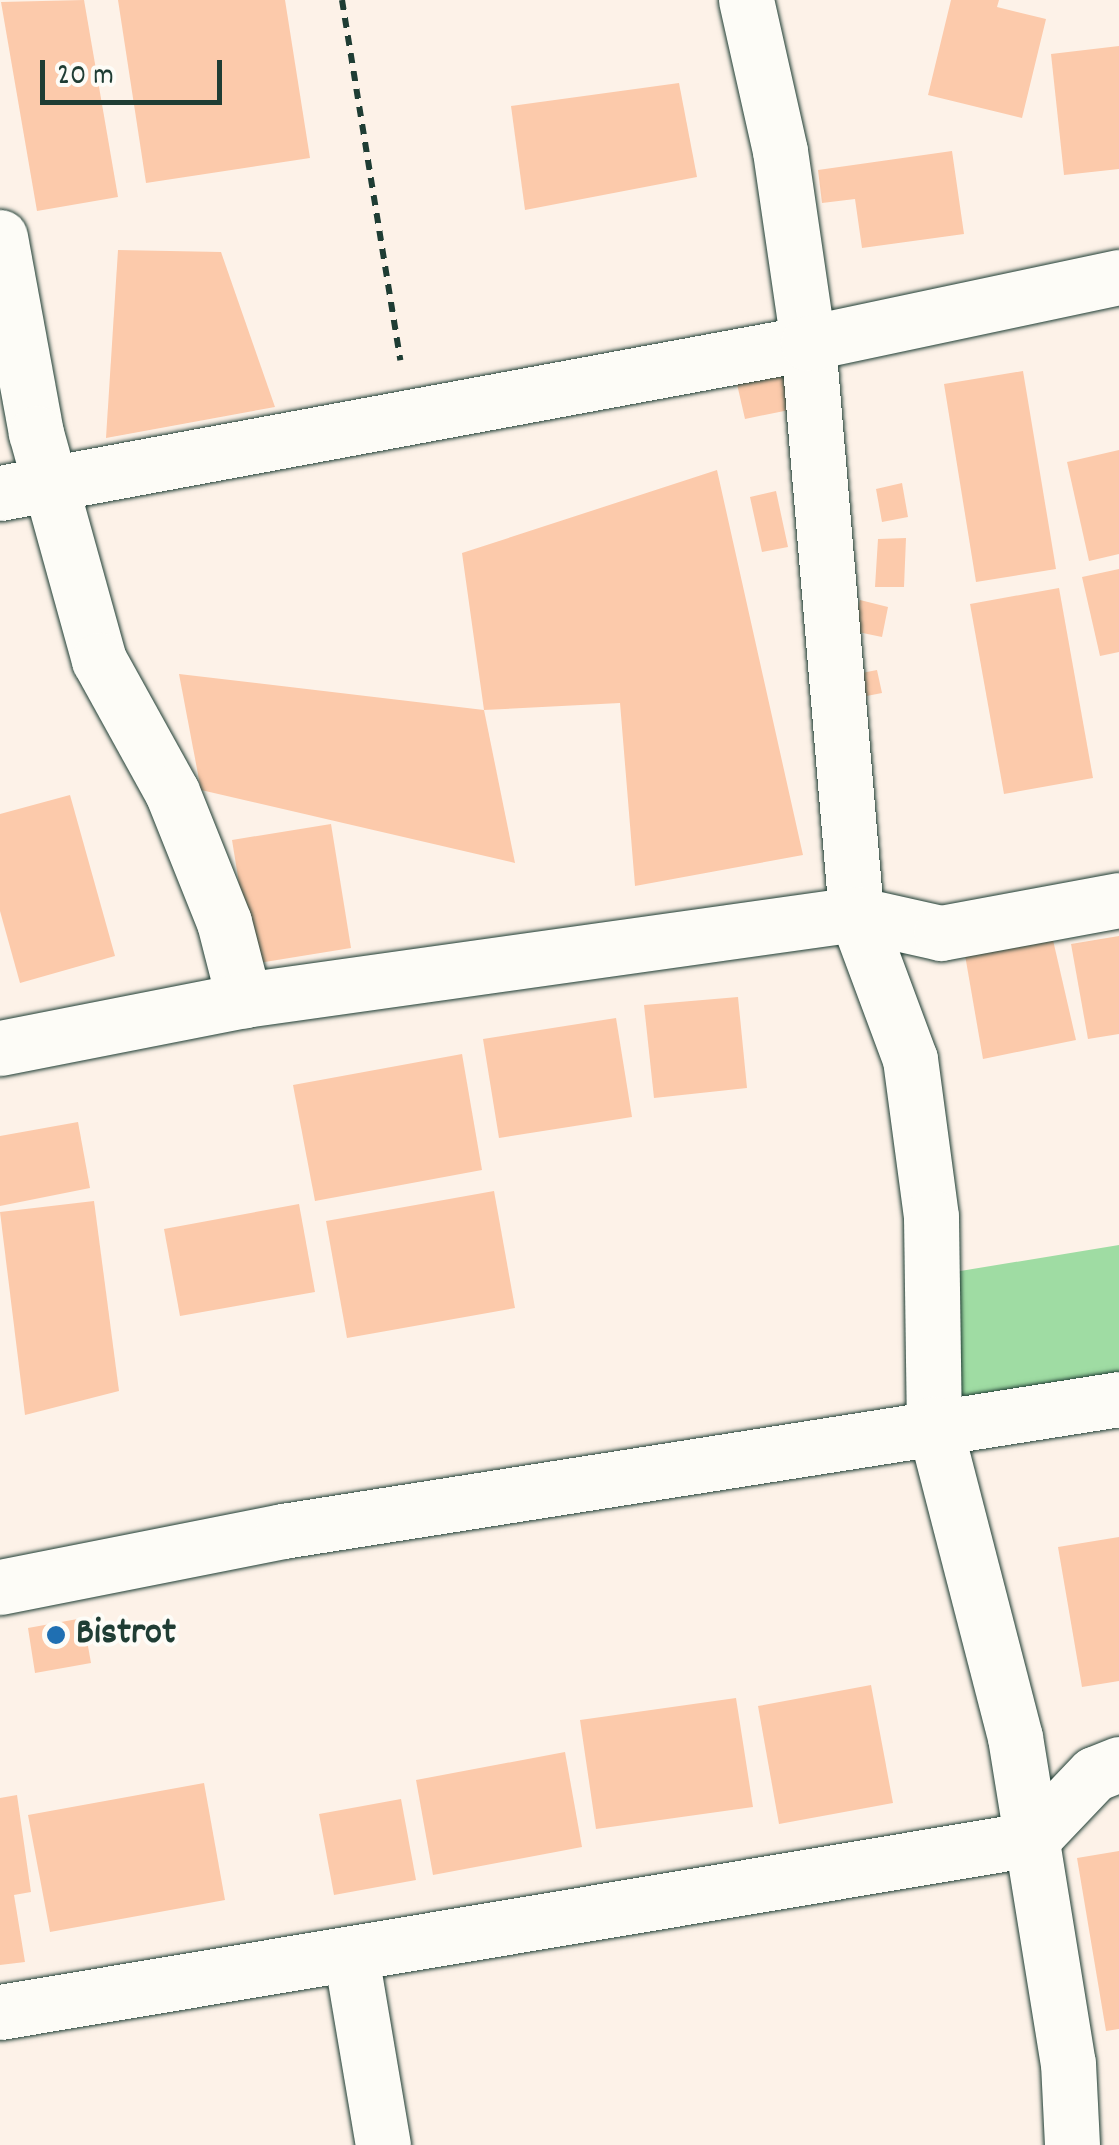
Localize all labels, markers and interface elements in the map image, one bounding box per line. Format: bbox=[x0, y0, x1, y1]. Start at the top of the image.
scale bar bbox=[45, 40, 228, 102]
text: 20 m bbox=[57, 56, 114, 99]
place label: Bistrot bbox=[76, 1612, 176, 1658]
marker: Bistrot bbox=[45, 1624, 67, 1646]

